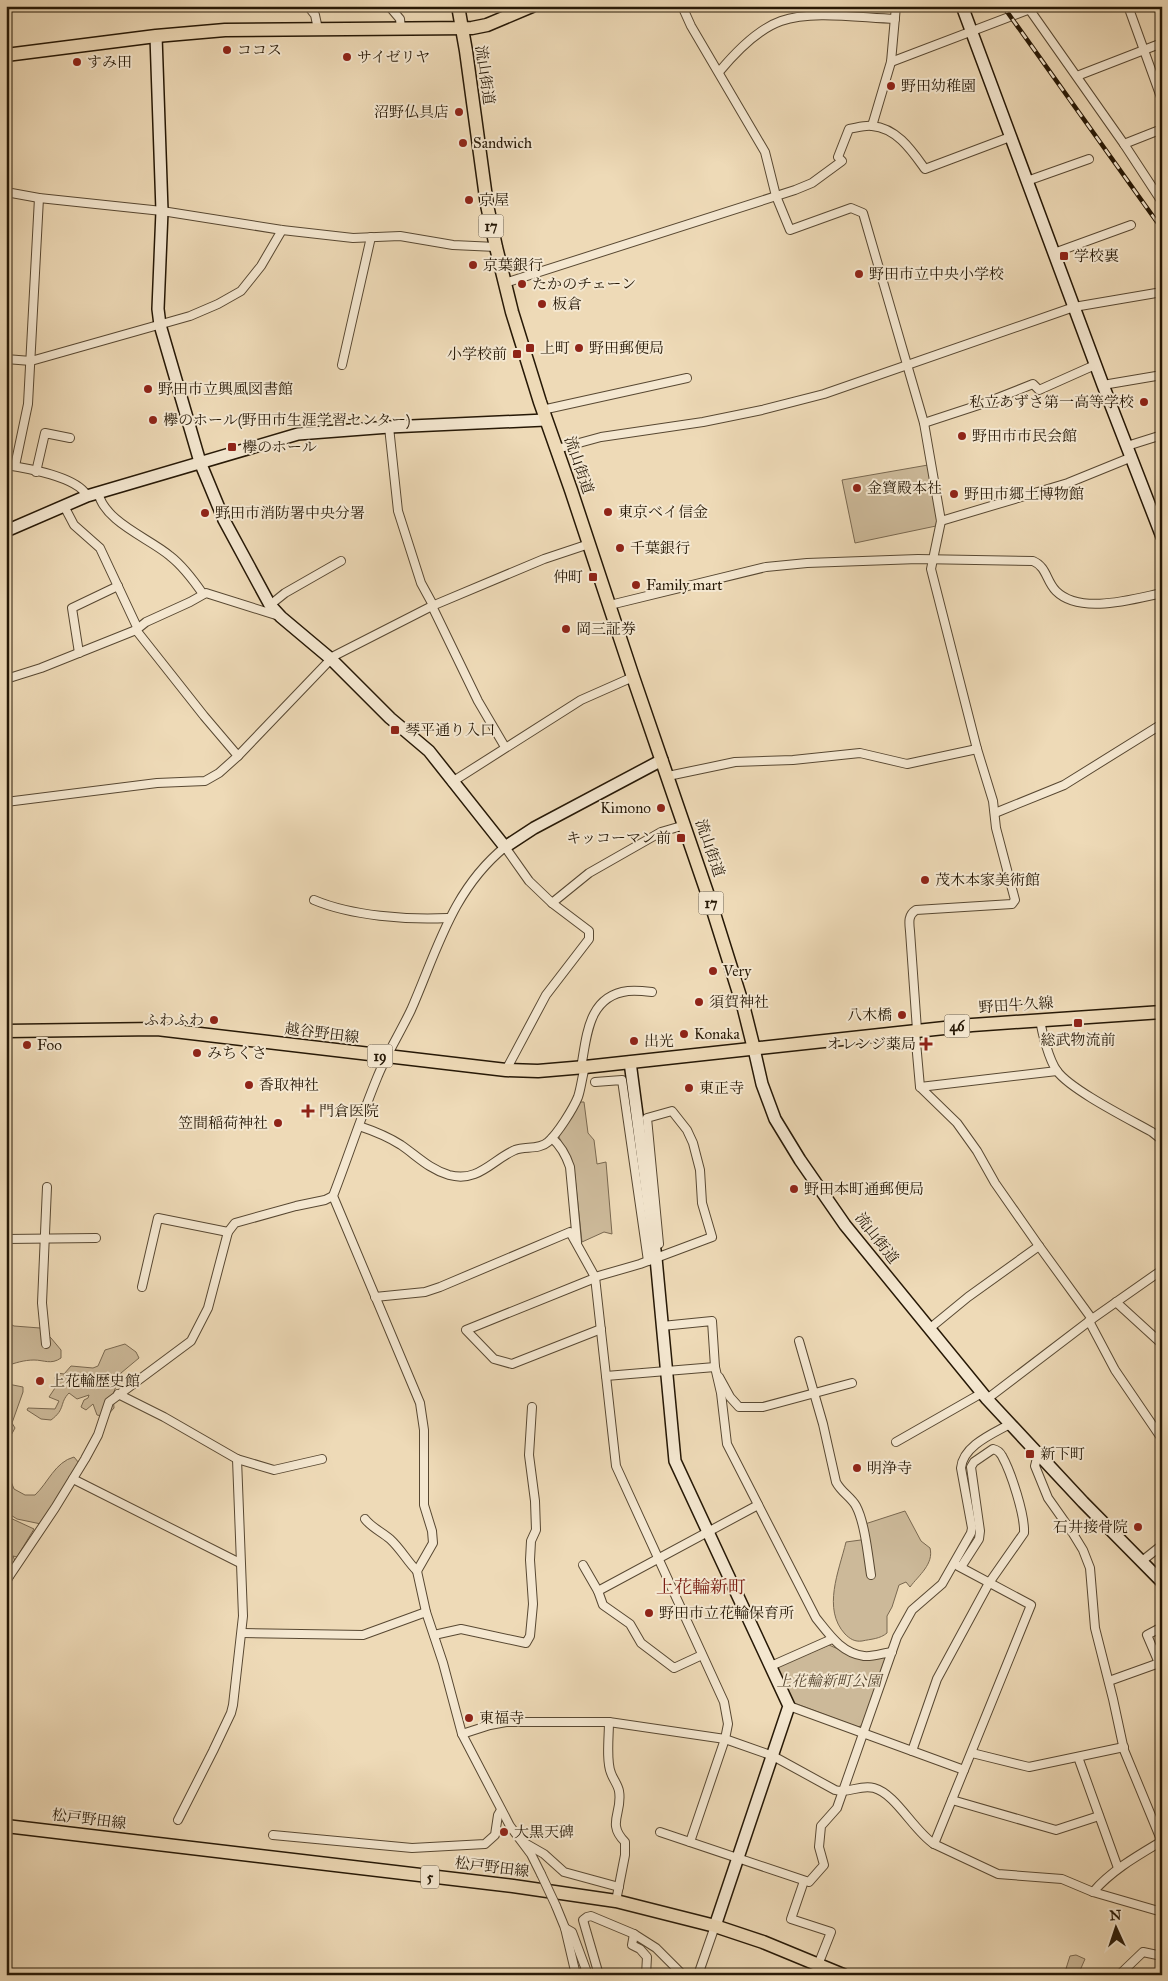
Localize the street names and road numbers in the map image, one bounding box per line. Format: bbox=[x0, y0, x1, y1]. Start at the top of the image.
street label: 流山街道 bbox=[472, 44, 498, 106]
road number: 17 bbox=[478, 215, 504, 238]
street label: 流山街道 bbox=[561, 434, 597, 496]
street label: 流山街道 bbox=[692, 817, 728, 879]
road number: 17 bbox=[698, 891, 724, 914]
street label: 野田牛久線 bbox=[978, 993, 1054, 1017]
road number: 46 bbox=[944, 1014, 970, 1038]
street label: 越谷野田線 bbox=[284, 1019, 360, 1047]
road number: 19 bbox=[368, 1044, 392, 1068]
street label: 流山街道 bbox=[851, 1209, 903, 1267]
street label: 松戸野田線 bbox=[51, 1805, 127, 1833]
street label: 松戸野田線 bbox=[454, 1853, 530, 1881]
road number: 5 bbox=[421, 1865, 439, 1888]

